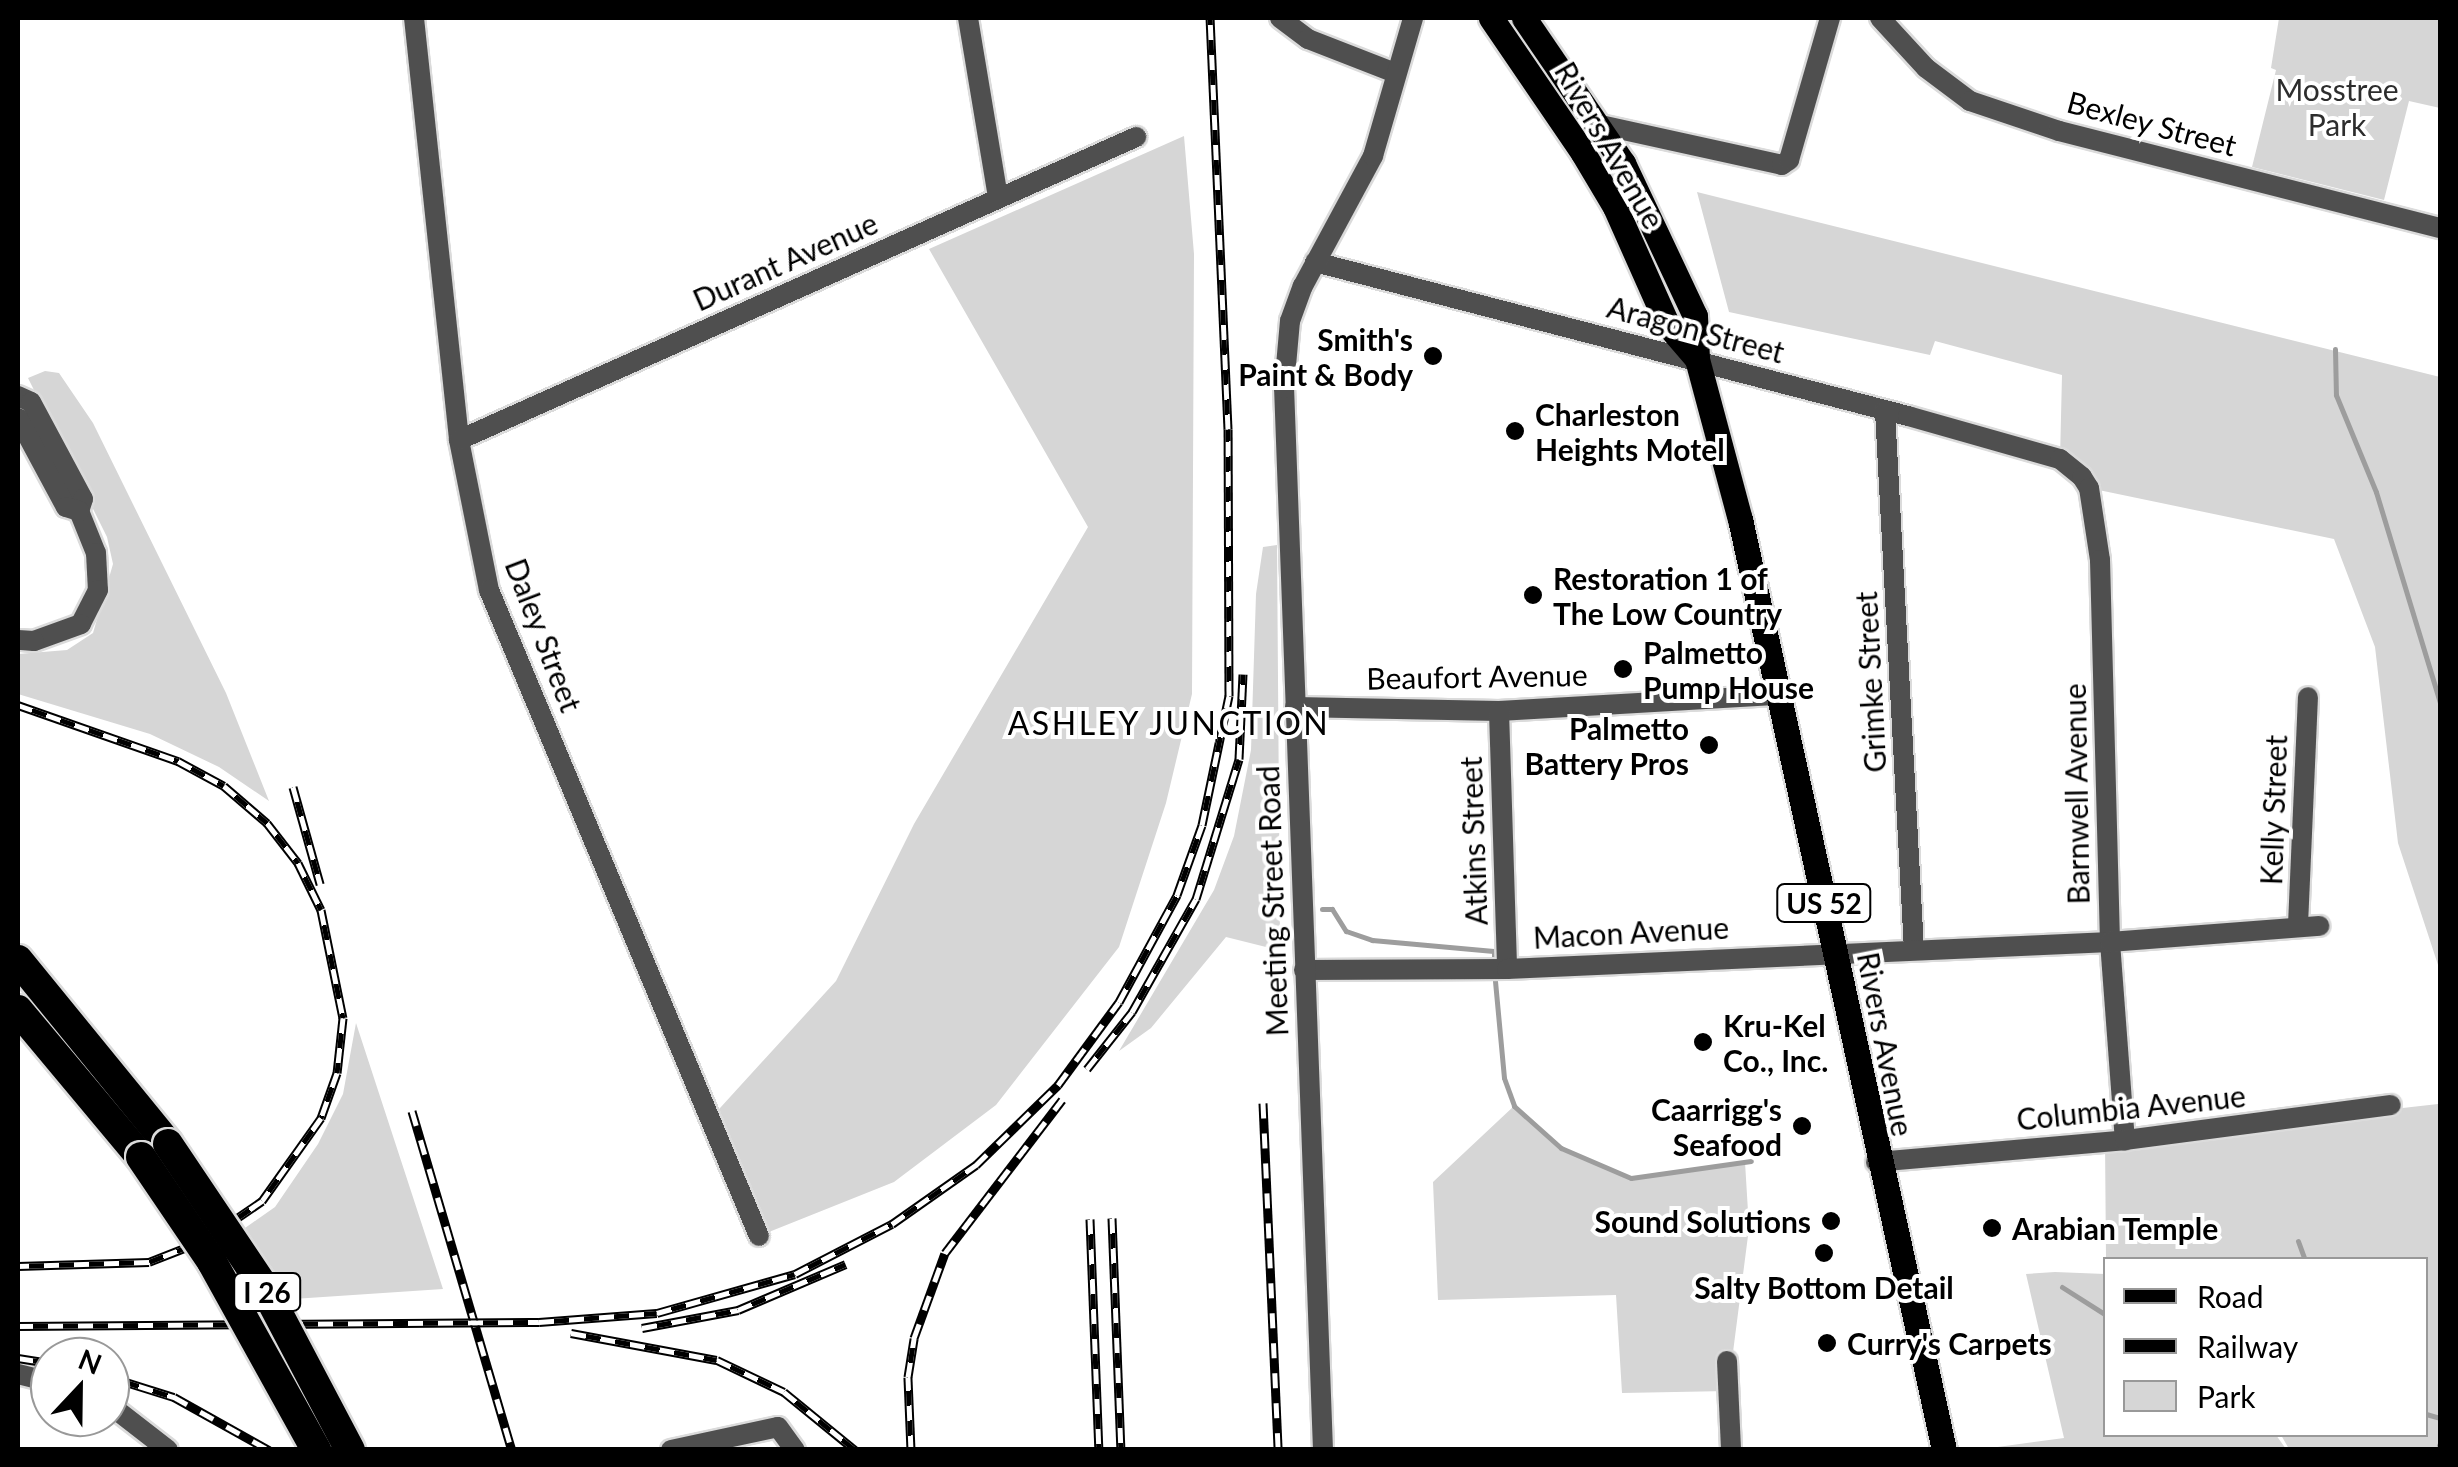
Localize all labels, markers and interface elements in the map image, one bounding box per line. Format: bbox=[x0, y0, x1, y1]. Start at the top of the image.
street label: Rivers Avenue bbox=[1548, 55, 1672, 235]
park label: Mosstree Park bbox=[2275, 71, 2399, 142]
street label: Bexley Street bbox=[2063, 83, 2241, 163]
street label: Durant Avenue bbox=[687, 204, 883, 318]
street label: Aragon Street bbox=[1604, 288, 1788, 370]
place label: Smith's Paint & Body bbox=[1238, 321, 1413, 392]
marker: Smith's Paint & Body bbox=[1422, 345, 1444, 367]
place label: Charleston Heights Motel bbox=[1535, 396, 1725, 466]
marker: Charleston Heights Motel bbox=[1504, 420, 1526, 442]
street label: Daley Street bbox=[498, 553, 590, 717]
place label: Restoration 1 of The Low Country bbox=[1553, 560, 1783, 630]
marker: Restoration 1 of The Low Country bbox=[1522, 584, 1544, 606]
street label: Grimke Street bbox=[1847, 590, 1893, 774]
place label: Palmetto Pump House bbox=[1643, 634, 1814, 704]
street label: Beaufort Avenue bbox=[1366, 656, 1588, 696]
marker: Palmetto Pump House bbox=[1612, 658, 1634, 680]
street label: Barnwell Avenue bbox=[2056, 683, 2096, 905]
district label: ASHLEY JUNCTION bbox=[1007, 704, 1331, 742]
place label: Palmetto Battery Pros bbox=[1524, 710, 1689, 780]
marker: Palmetto Battery Pros bbox=[1698, 734, 1720, 756]
street label: Kelly Street bbox=[2252, 734, 2294, 886]
street label: Atkins Street bbox=[1452, 756, 1494, 926]
street label: Meeting Street Road bbox=[1249, 765, 1295, 1037]
road number: US 52 bbox=[1774, 880, 1874, 926]
street label: Macon Avenue bbox=[1532, 909, 1730, 955]
street label: Rivers Avenue bbox=[1850, 949, 1922, 1139]
place label: Kru-Kel Co., Inc. bbox=[1723, 1007, 1828, 1078]
marker: Kru-Kel Co., Inc. bbox=[1692, 1031, 1714, 1053]
street label: Columbia Avenue bbox=[2014, 1077, 2248, 1137]
place label: Caarrigg's Seafood bbox=[1651, 1091, 1782, 1162]
marker: Caarrigg's Seafood bbox=[1791, 1115, 1813, 1137]
place label: Sound Solutions bbox=[1595, 1203, 1811, 1239]
marker: Sound Solutions bbox=[1820, 1210, 1842, 1232]
place label: Arabian Temple bbox=[2012, 1210, 2219, 1246]
marker: Arabian Temple bbox=[1981, 1217, 2003, 1239]
marker: Salty Bottom Detail bbox=[1813, 1242, 1835, 1264]
legend bbox=[2103, 1257, 2428, 1437]
road number: I 26 bbox=[232, 1269, 302, 1315]
place label: Salty Bottom Detail bbox=[1694, 1269, 1954, 1305]
text: Road bbox=[2197, 1278, 2264, 1314]
place label: Curry's Carpets bbox=[1847, 1325, 2052, 1361]
text: Railway bbox=[2197, 1328, 2298, 1364]
marker: Curry's Carpets bbox=[1816, 1332, 1838, 1354]
north arrow bbox=[30, 1337, 130, 1437]
text: N bbox=[74, 1341, 107, 1381]
text: Park bbox=[2197, 1378, 2256, 1414]

